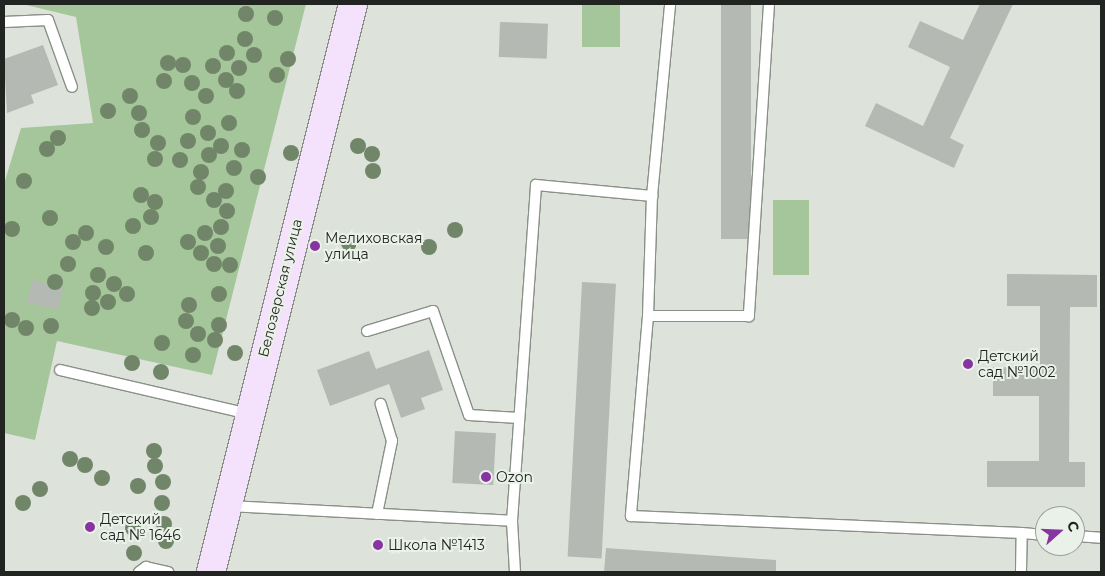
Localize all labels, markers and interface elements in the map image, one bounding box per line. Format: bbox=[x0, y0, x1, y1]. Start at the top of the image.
street label: Белозерская улица bbox=[255, 217, 305, 359]
place label: Мелиховская улица bbox=[325, 230, 423, 262]
marker: Мелиховская улица bbox=[309, 240, 321, 252]
place label: Детский сад №1002 bbox=[978, 348, 1056, 381]
marker: Детский сад №1002 bbox=[962, 358, 974, 370]
place label: Ozon bbox=[496, 469, 533, 485]
marker: Ozon bbox=[480, 471, 492, 483]
north arrow bbox=[1035, 506, 1085, 556]
place label: Детский сад № 1646 bbox=[100, 511, 181, 544]
text: С bbox=[1063, 518, 1083, 534]
marker: Детский сад № 1646 bbox=[84, 521, 96, 533]
place label: Школа №1413 bbox=[388, 537, 485, 553]
marker: Школа №1413 bbox=[372, 539, 384, 551]

